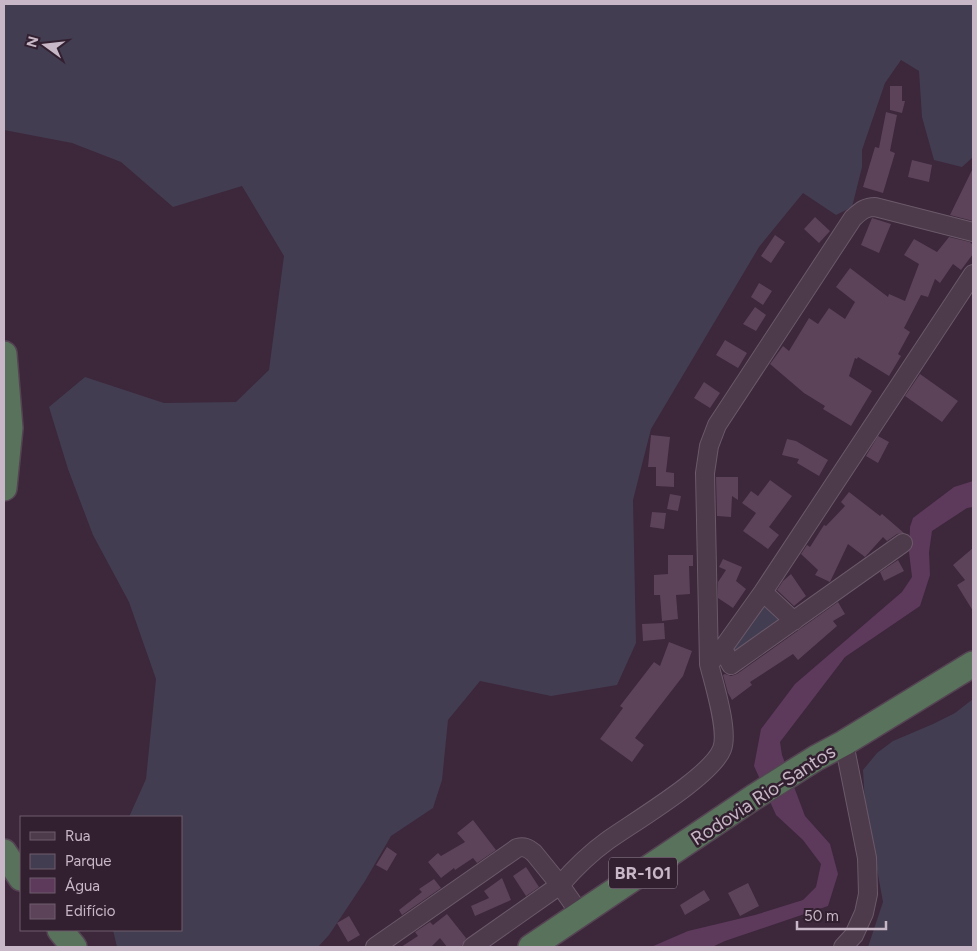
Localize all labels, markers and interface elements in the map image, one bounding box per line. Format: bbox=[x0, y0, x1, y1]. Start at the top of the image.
north arrow bbox=[20, 20, 70, 70]
text: N bbox=[23, 34, 43, 49]
street label: Rodovia Rio-Santos bbox=[686, 740, 840, 850]
legend bbox=[20, 816, 182, 931]
text: Rua bbox=[65, 827, 90, 845]
text: Parque bbox=[65, 852, 112, 870]
road number: BR-101 bbox=[609, 858, 677, 888]
text: Água bbox=[65, 877, 100, 895]
scale bar bbox=[797, 898, 886, 930]
text: Edifício bbox=[65, 902, 116, 920]
text: 50 m bbox=[804, 907, 839, 925]

